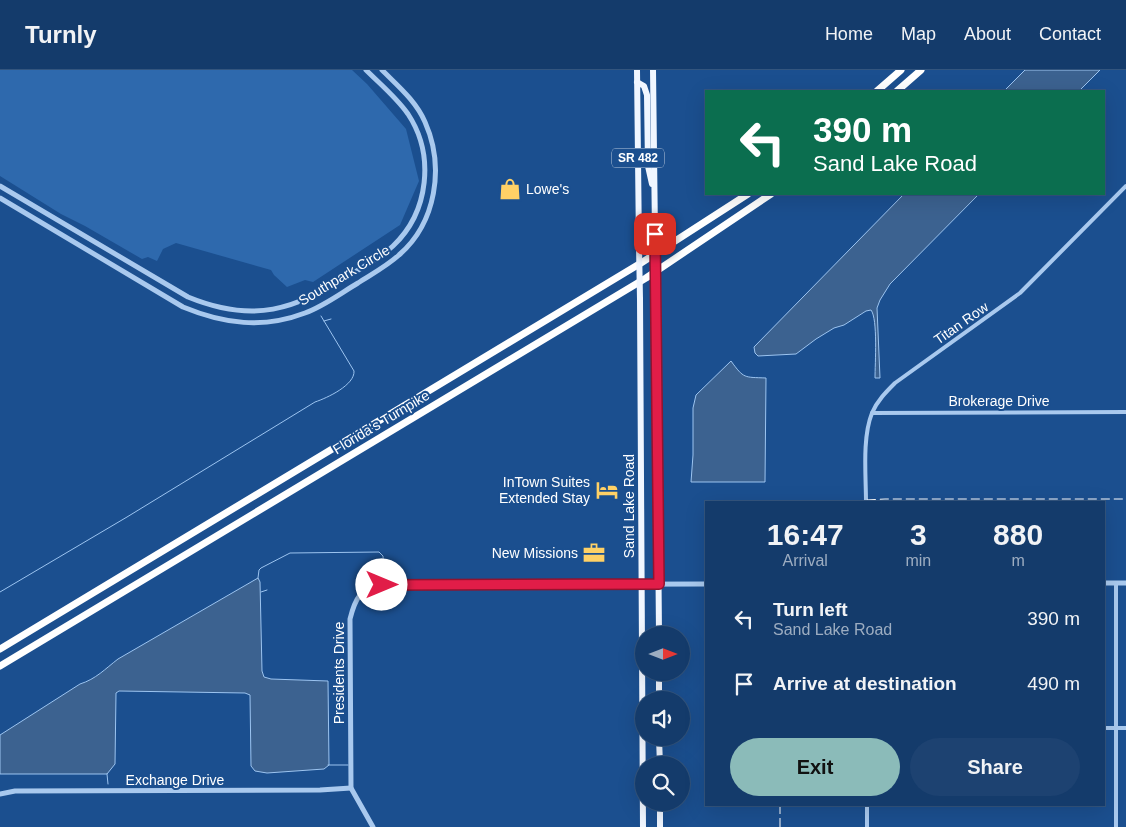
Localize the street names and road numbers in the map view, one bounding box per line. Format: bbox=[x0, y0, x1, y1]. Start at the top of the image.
road number: SR 482 bbox=[612, 148, 664, 168]
street label: Southpark Circle bbox=[296, 241, 393, 309]
street label: Titan Row bbox=[931, 298, 992, 347]
street label: Florida's Turnpike bbox=[330, 387, 432, 457]
street label: Brokerage Drive bbox=[948, 393, 1050, 409]
street label: Sand Lake Road bbox=[621, 454, 637, 558]
street label: Presidents Drive bbox=[331, 621, 347, 724]
street label: Exchange Drive bbox=[126, 772, 225, 788]

